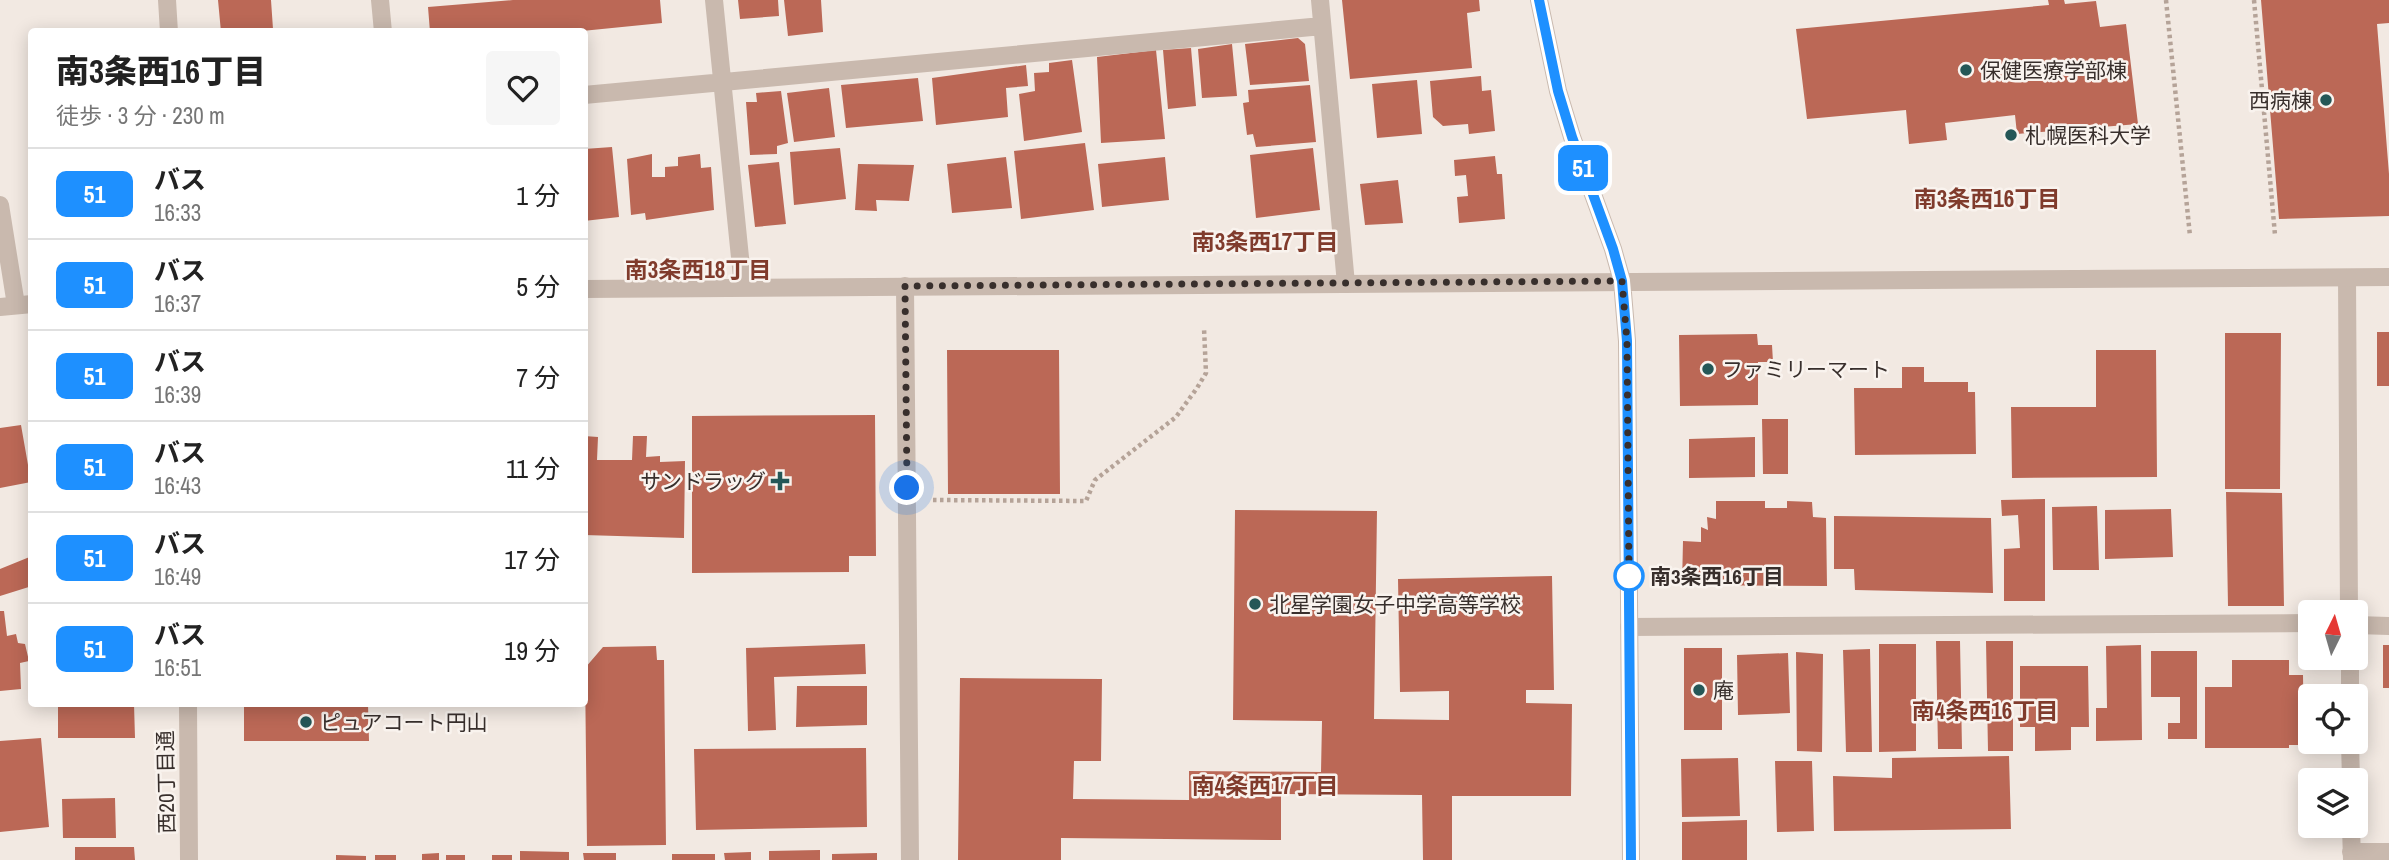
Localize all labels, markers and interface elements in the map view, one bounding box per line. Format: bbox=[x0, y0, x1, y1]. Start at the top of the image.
text: 南3条西16丁目 bbox=[56, 49, 266, 93]
button: heart bbox=[486, 51, 560, 125]
place label: 保健医療学部棟 bbox=[1980, 56, 2127, 85]
marker: 保健医療学部棟 bbox=[1958, 62, 1974, 78]
place label: 西病棟 bbox=[2249, 86, 2312, 115]
marker: 西病棟 bbox=[2318, 92, 2334, 108]
text: 徒歩 · 3 分 · 230 m bbox=[56, 100, 225, 131]
place label: 札幌医科大学 bbox=[2025, 121, 2151, 150]
marker: 札幌医科大学 bbox=[2003, 127, 2019, 143]
line badge: 51 bbox=[1552, 145, 1614, 191]
text: 51 bbox=[1572, 152, 1594, 184]
text: バス bbox=[154, 162, 206, 197]
text: 51 bbox=[84, 178, 105, 210]
text: 1 分 bbox=[516, 178, 560, 213]
district label: 南3条西16丁目 bbox=[1914, 183, 2060, 214]
text: 16:33 bbox=[154, 197, 201, 228]
district label: 南3条西17丁目 bbox=[1192, 226, 1338, 257]
text: バス bbox=[154, 253, 206, 288]
district label: 南3条西18丁目 bbox=[625, 254, 771, 285]
text: 51 bbox=[84, 269, 105, 301]
text: 5 分 bbox=[516, 269, 560, 304]
text: 16:37 bbox=[154, 288, 201, 319]
text: バス bbox=[154, 344, 206, 379]
place label: ファミリーマート bbox=[1722, 355, 1890, 384]
text: 51 bbox=[84, 360, 105, 392]
text: 7 分 bbox=[516, 360, 560, 395]
marker: ファミリーマート bbox=[1700, 361, 1716, 377]
text: 16:39 bbox=[154, 379, 201, 410]
text: バス bbox=[154, 435, 206, 470]
text: 51 bbox=[84, 451, 105, 483]
text: 11 分 bbox=[506, 451, 560, 486]
place label: サンドラッグ bbox=[640, 467, 766, 496]
text: 16:43 bbox=[154, 470, 201, 501]
your location bbox=[889, 470, 924, 505]
marker: サンドラッグ bbox=[772, 473, 788, 489]
text: バス bbox=[154, 526, 206, 561]
text: 51 bbox=[84, 542, 105, 574]
text: 17 分 bbox=[504, 542, 560, 577]
text: 16:49 bbox=[154, 561, 201, 592]
marker: 南3条西16丁目 bbox=[1614, 561, 1644, 591]
place label: 南3条西16丁目 bbox=[1650, 562, 1784, 591]
place label: 北星学園女子中学高等学校 bbox=[1269, 590, 1521, 619]
marker: 北星学園女子中学高等学校 bbox=[1247, 596, 1263, 612]
north arrow bbox=[2298, 600, 2368, 670]
map controls bbox=[2298, 600, 2368, 838]
text: バス bbox=[154, 617, 206, 652]
text: 51 bbox=[84, 633, 105, 665]
text: 19 分 bbox=[504, 633, 560, 668]
text: 16:51 bbox=[154, 652, 201, 683]
place label: 庵 bbox=[1713, 676, 1734, 705]
marker: 庵 bbox=[1691, 682, 1707, 698]
button: locate bbox=[2298, 684, 2368, 754]
district label: 南4条西16丁目 bbox=[1912, 695, 2058, 726]
place label: ピュアコート円山 bbox=[320, 708, 488, 737]
marker: ピュアコート円山 bbox=[298, 714, 314, 730]
street label: 西20丁目通 bbox=[151, 730, 181, 834]
button: layers bbox=[2298, 768, 2368, 838]
district label: 南4条西17丁目 bbox=[1192, 770, 1338, 801]

